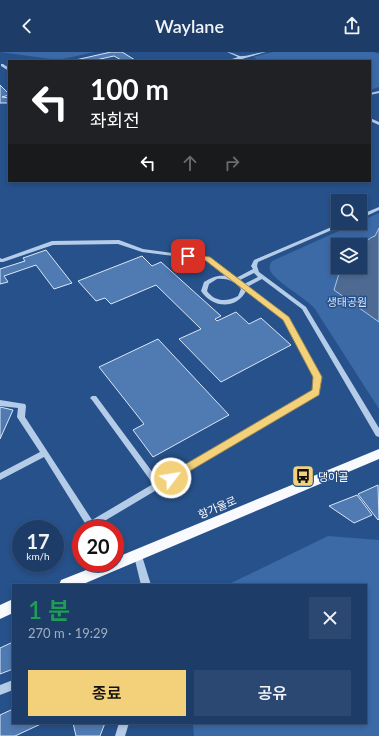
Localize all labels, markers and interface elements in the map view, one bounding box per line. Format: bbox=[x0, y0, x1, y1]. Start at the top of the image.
icon: back bbox=[16, 15, 38, 37]
text: Waylane bbox=[155, 15, 224, 37]
icon: share bbox=[341, 15, 363, 37]
text: 100 m bbox=[90, 72, 169, 106]
icon: left bbox=[24, 76, 76, 128]
text: 좌회전 bbox=[90, 109, 140, 131]
icon: left bbox=[137, 152, 159, 174]
icon: ahead bbox=[179, 152, 201, 174]
icon: right bbox=[221, 152, 243, 174]
map controls bbox=[331, 194, 367, 274]
button: search bbox=[331, 194, 367, 230]
button: layers bbox=[331, 238, 367, 274]
pin bbox=[171, 239, 205, 273]
icon: arrive bbox=[177, 245, 199, 267]
park label: 생태공원 bbox=[327, 295, 367, 308]
position arrow bbox=[150, 457, 192, 499]
bus stop icon: 댕이골 bbox=[290, 463, 316, 489]
place label: 댕이골 bbox=[318, 470, 348, 483]
street label: 항가울로 bbox=[196, 493, 238, 521]
speed limit sign: 20 bbox=[72, 520, 124, 572]
text: 17 bbox=[26, 529, 50, 553]
text: km/h bbox=[26, 550, 50, 562]
text: 1 분 bbox=[28, 595, 70, 624]
button: close bbox=[309, 597, 351, 639]
text: 270 m · 19:29 bbox=[28, 625, 108, 641]
button: 종료 bbox=[28, 670, 186, 716]
button: 공유 bbox=[194, 670, 351, 716]

